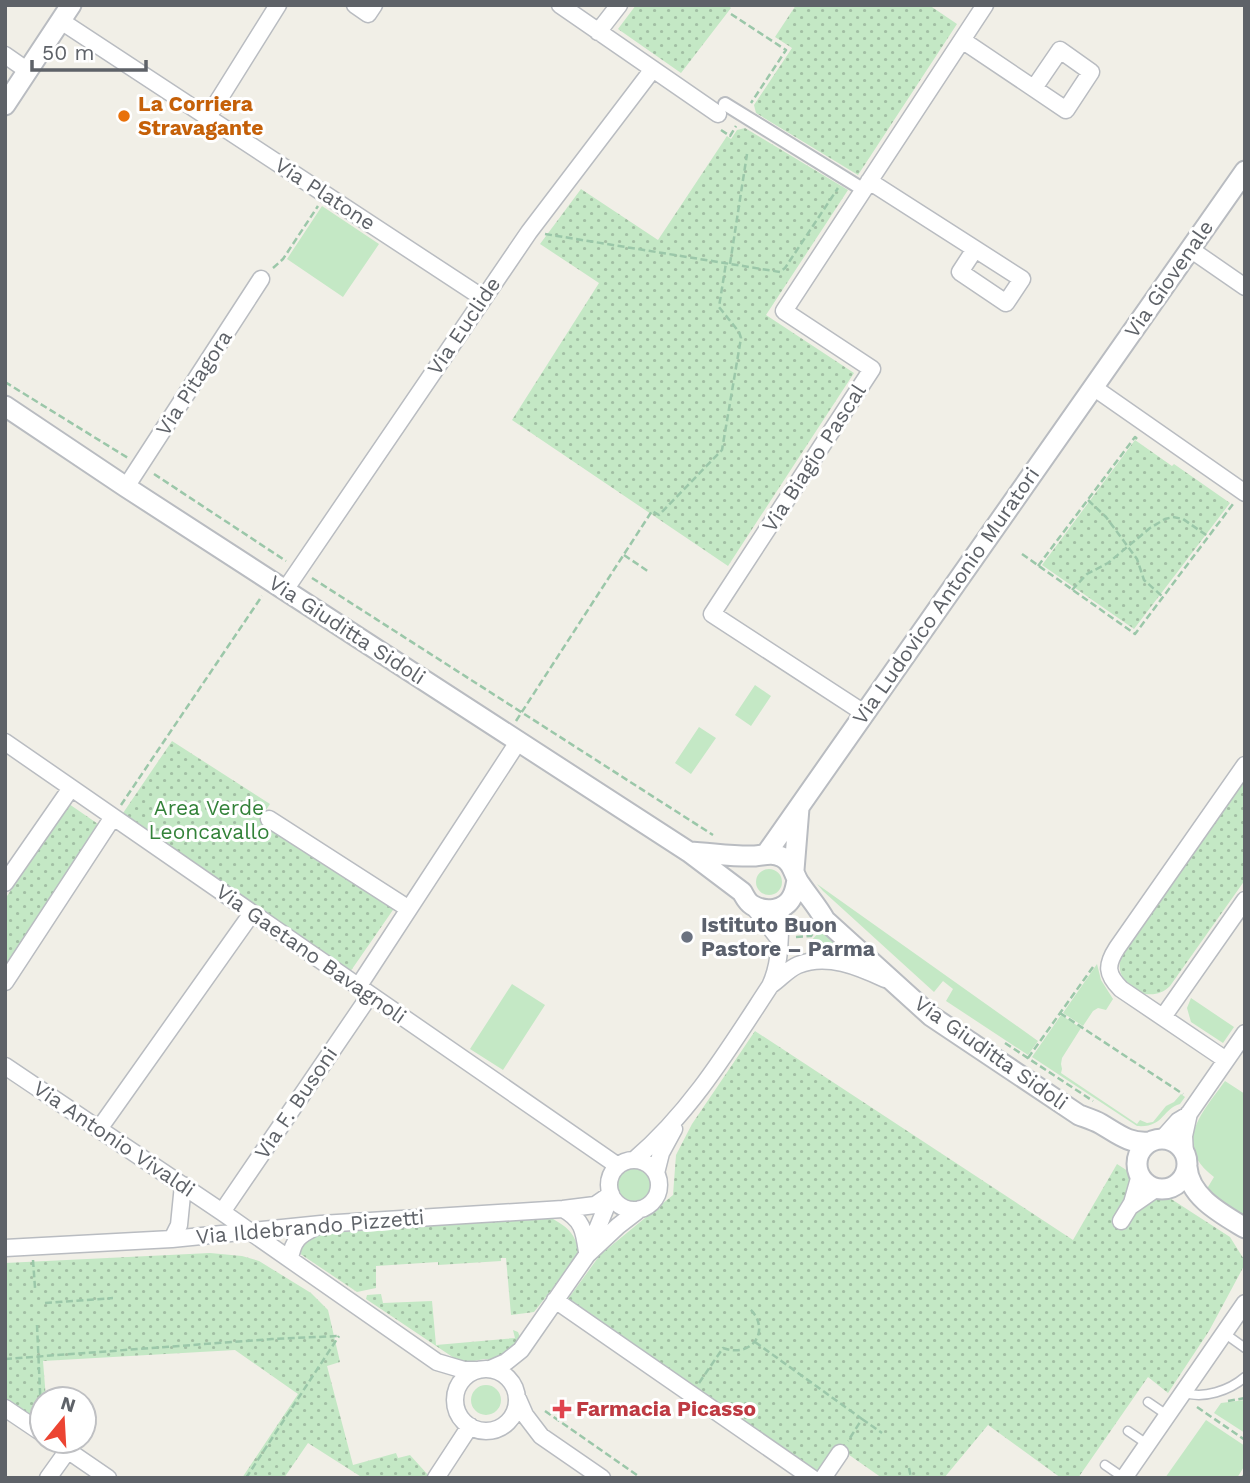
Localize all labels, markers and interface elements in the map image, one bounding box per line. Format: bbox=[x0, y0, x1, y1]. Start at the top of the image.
scale bar bbox=[32, 28, 145, 72]
text: 50 m bbox=[42, 40, 94, 65]
place label: La Corriera Stravagante bbox=[138, 91, 263, 140]
marker: La Corriera Stravagante bbox=[116, 108, 132, 124]
street label: Via Platone bbox=[270, 152, 380, 235]
street label: Via Giovenale bbox=[1119, 215, 1218, 342]
street label: Via Euclide bbox=[422, 272, 506, 379]
street label: Via Pitagora bbox=[150, 325, 237, 440]
street label: Via Biagio Pascal bbox=[756, 379, 871, 536]
street label: Via Ludovico Antonio Muratori bbox=[847, 462, 1044, 729]
street label: Via Giuditta Sidoli bbox=[264, 570, 430, 690]
park label: Area Verde Leoncavallo bbox=[148, 795, 270, 844]
street label: Via Gaetano Bavagnoli bbox=[211, 878, 411, 1029]
place label: Istituto Buon Pastore – Parma bbox=[701, 912, 876, 961]
marker: Istituto Buon Pastore – Parma bbox=[679, 929, 695, 945]
street label: Via Giuditta Sidoli bbox=[910, 990, 1073, 1115]
street label: Via F. Busoni bbox=[249, 1042, 342, 1164]
street label: Via Antonio Vivaldi bbox=[29, 1075, 200, 1202]
street label: Via Ildebrando Pizzetti bbox=[195, 1204, 425, 1249]
north arrow bbox=[28, 1385, 98, 1455]
text: N bbox=[58, 1391, 78, 1417]
place label: Farmacia Picasso bbox=[576, 1396, 756, 1421]
marker: Farmacia Picasso bbox=[554, 1401, 570, 1417]

